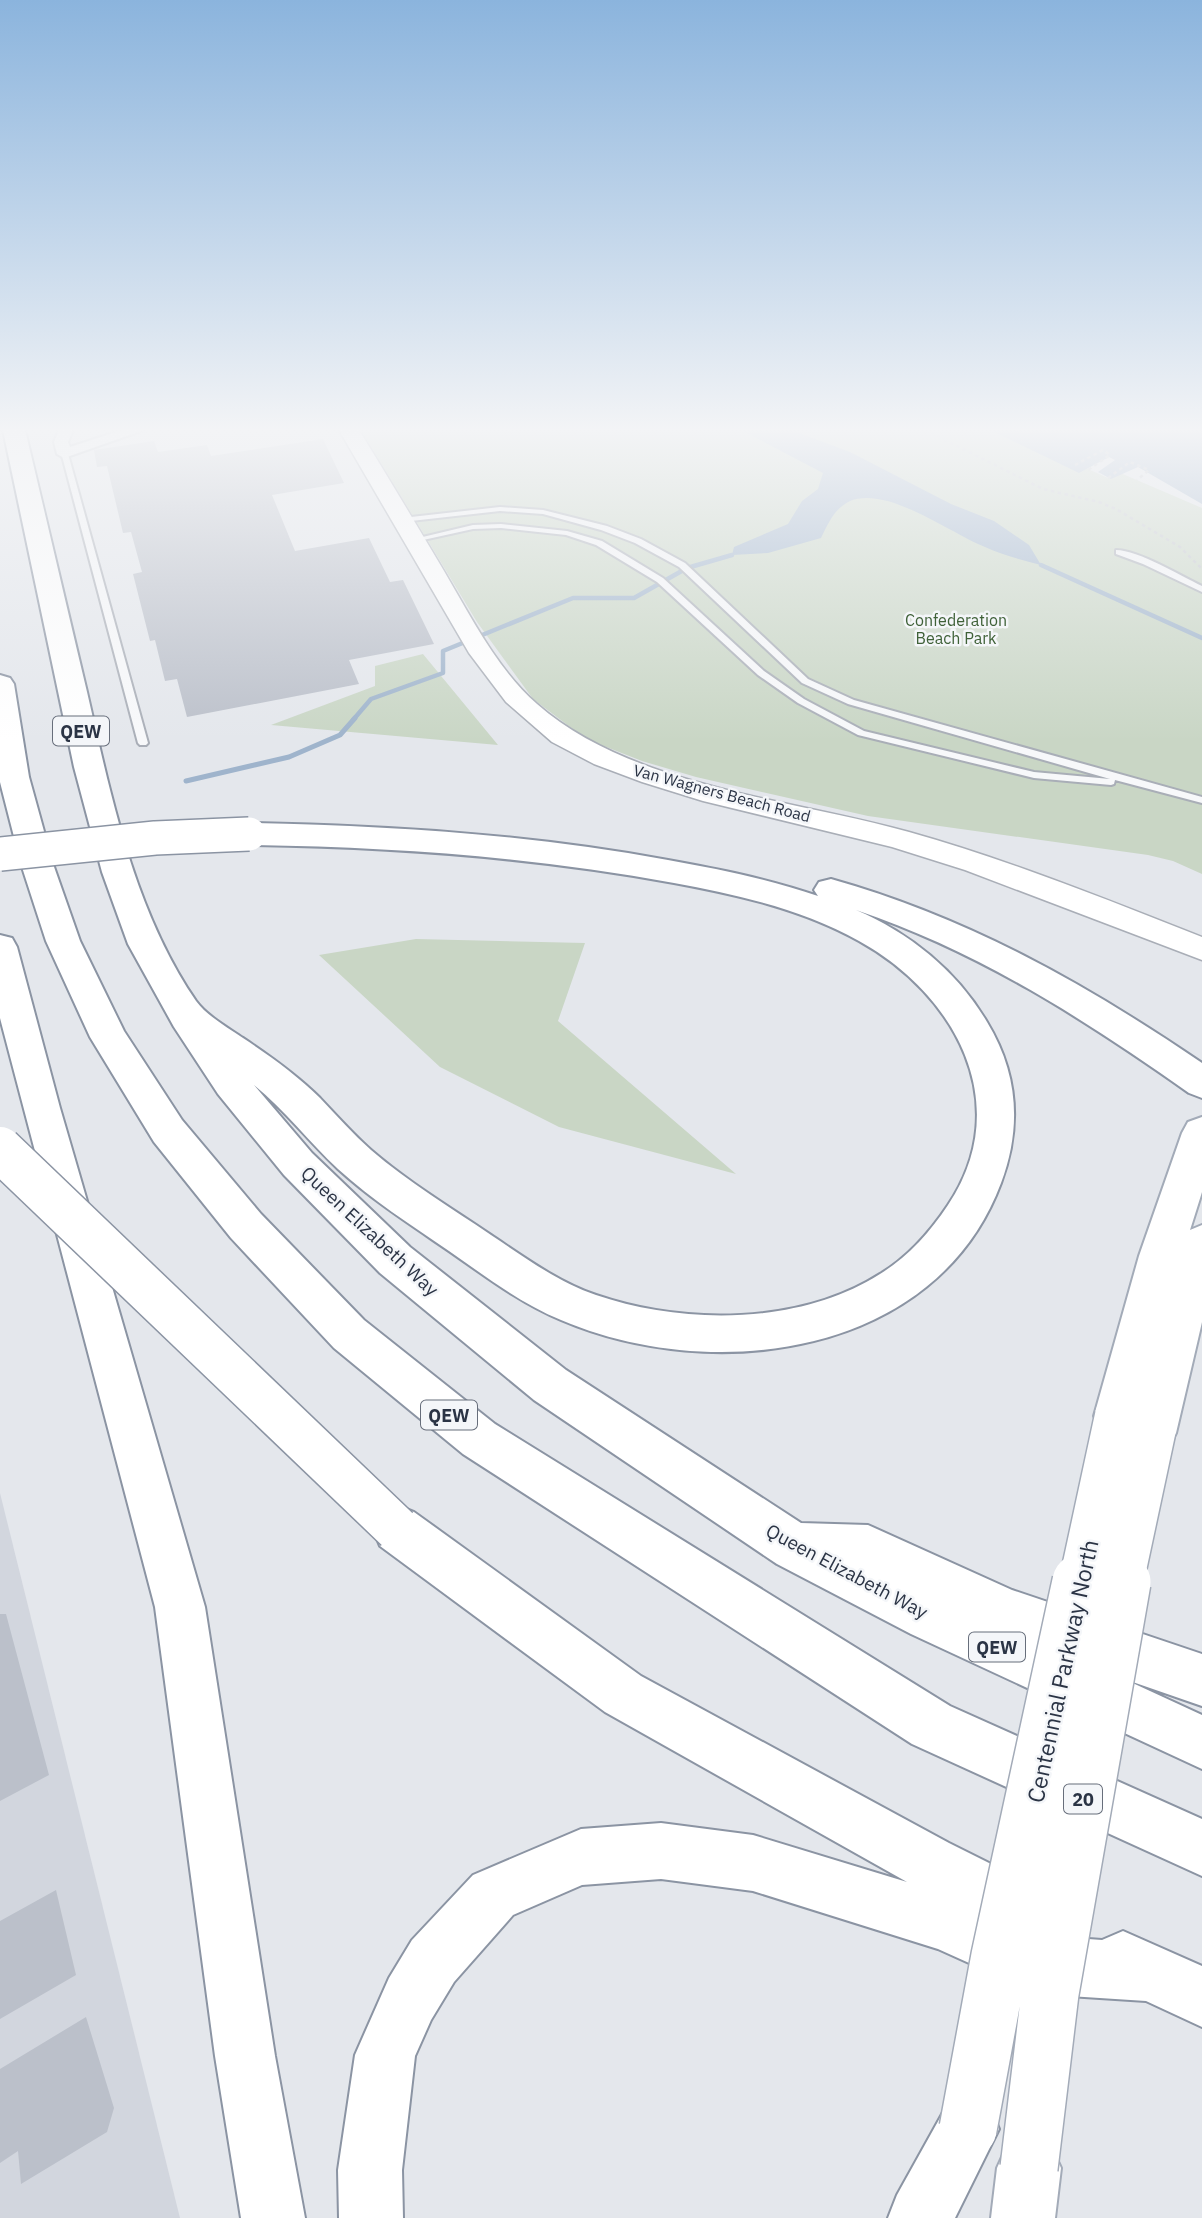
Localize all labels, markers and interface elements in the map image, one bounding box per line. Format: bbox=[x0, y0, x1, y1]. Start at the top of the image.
park label: Confederation Beach Park bbox=[905, 610, 1007, 648]
road number: QEW bbox=[53, 716, 109, 746]
street label: Van Wagners Beach Road bbox=[631, 760, 813, 826]
street label: Queen Elizabeth Way bbox=[296, 1161, 444, 1302]
road number: QEW bbox=[421, 1400, 477, 1430]
street label: Queen Elizabeth Way bbox=[762, 1518, 933, 1624]
street label: Centennial Parkway North bbox=[1019, 1537, 1105, 1805]
road number: QEW bbox=[969, 1632, 1025, 1662]
road number: 20 bbox=[1064, 1784, 1102, 1814]

